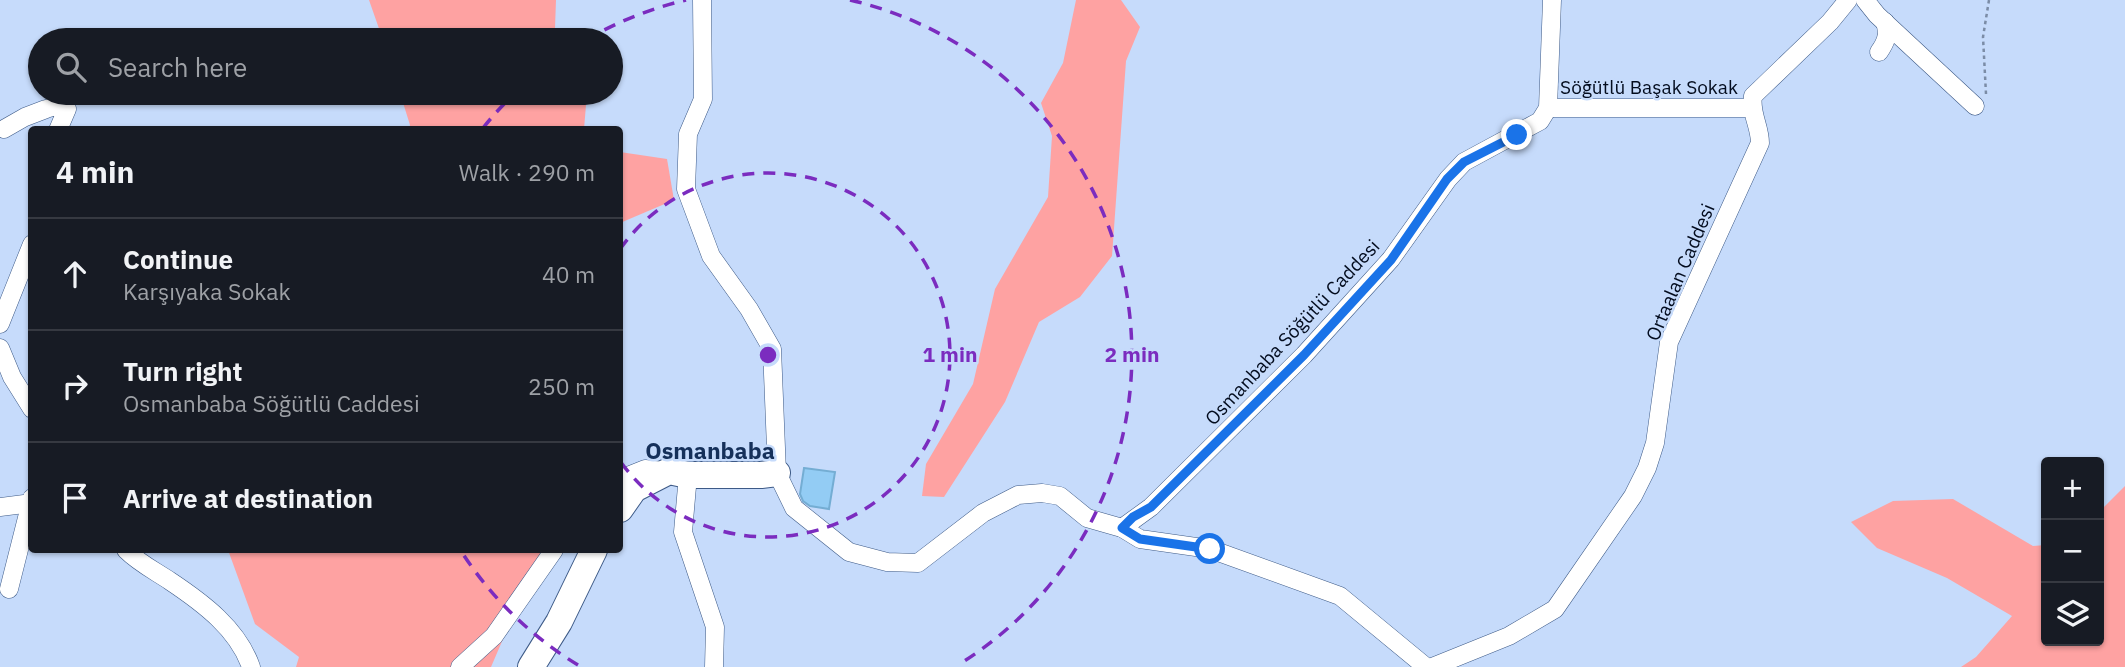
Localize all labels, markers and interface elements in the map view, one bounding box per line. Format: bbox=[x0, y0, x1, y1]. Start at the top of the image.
search box bbox=[28, 28, 623, 105]
icon: search bbox=[52, 48, 90, 86]
text: Search here bbox=[108, 50, 247, 84]
street label: Söğütlü Başak Sokak bbox=[1560, 75, 1738, 99]
route end bbox=[1501, 119, 1532, 150]
text: 4 min bbox=[56, 152, 134, 191]
text: Walk · 290 m bbox=[459, 157, 595, 187]
street label: Ortaalan Caddesi bbox=[1640, 200, 1720, 344]
street label: Osmanbaba Söğütlü Caddesi bbox=[1200, 234, 1384, 430]
text: Continue bbox=[123, 242, 233, 276]
icon: ahead bbox=[56, 255, 94, 293]
text: 40 m bbox=[542, 259, 595, 289]
text: Karşıyaka Sokak bbox=[123, 276, 291, 306]
text: 1 min bbox=[923, 340, 977, 368]
text: 2 min bbox=[1105, 340, 1159, 368]
centre of rings bbox=[756, 343, 780, 367]
text: Turn right bbox=[123, 354, 242, 388]
icon: right bbox=[56, 367, 94, 405]
text: 250 m bbox=[528, 371, 595, 401]
text: Osmanbaba Söğütlü Caddesi bbox=[123, 388, 420, 418]
district label: Osmanbaba bbox=[645, 435, 775, 465]
map controls bbox=[2041, 457, 2104, 646]
button: + bbox=[2041, 457, 2104, 520]
icon: arrive bbox=[56, 479, 94, 517]
text: Arrive at destination bbox=[123, 481, 373, 515]
button: − bbox=[2041, 520, 2104, 583]
route start bbox=[1194, 533, 1225, 564]
button: layers bbox=[2041, 583, 2104, 646]

